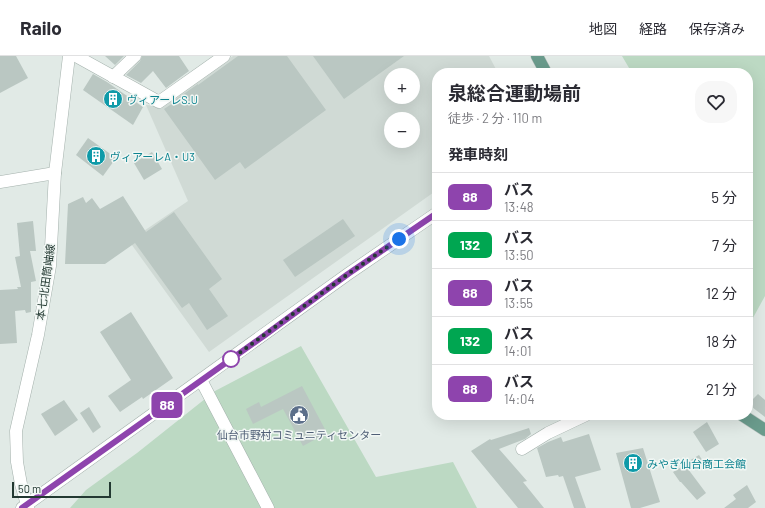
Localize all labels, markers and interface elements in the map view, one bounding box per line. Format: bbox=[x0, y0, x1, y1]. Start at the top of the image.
text: Railo bbox=[20, 16, 62, 39]
text: 地図 bbox=[589, 20, 617, 37]
text: 経路 bbox=[639, 20, 667, 37]
text: 保存済み bbox=[689, 20, 745, 37]
map controls bbox=[384, 68, 420, 148]
button: + bbox=[384, 68, 420, 104]
text: 泉総合運動場前 bbox=[448, 81, 581, 104]
button: heart bbox=[695, 81, 737, 123]
building icon: ヴィアーレS.U bbox=[102, 88, 124, 110]
place label: ヴィアーレS.U bbox=[127, 93, 198, 106]
text: 徒歩 · 2 分 · 110 m bbox=[448, 110, 542, 126]
button: − bbox=[384, 112, 420, 148]
building icon: ヴィアーレA・U3 bbox=[85, 145, 107, 167]
text: 発車時刻 bbox=[448, 145, 508, 163]
place label: ヴィアーレA・U3 bbox=[110, 150, 195, 163]
text: バス bbox=[504, 180, 534, 198]
text: 88 bbox=[462, 188, 478, 205]
text: 5 分 bbox=[711, 188, 737, 206]
text: 13:48 bbox=[504, 199, 534, 215]
text: バス bbox=[504, 228, 534, 246]
your location bbox=[389, 229, 409, 249]
text: 132 bbox=[460, 236, 480, 253]
text: 7 分 bbox=[712, 236, 737, 254]
street label: 本七北田筒岫線 bbox=[33, 243, 57, 321]
text: 13:50 bbox=[504, 247, 534, 263]
text: バス bbox=[504, 276, 534, 294]
text: 88 bbox=[462, 284, 478, 301]
text: 12 分 bbox=[706, 284, 737, 302]
text: 13:55 bbox=[504, 295, 533, 311]
text: バス bbox=[504, 324, 534, 342]
text: 132 bbox=[460, 332, 480, 349]
text: 18 分 bbox=[706, 332, 737, 350]
text: 14:01 bbox=[504, 343, 532, 359]
unlabelled marker bbox=[222, 350, 240, 368]
text: バス bbox=[504, 372, 534, 390]
text: 88 bbox=[462, 380, 478, 397]
text: 21 分 bbox=[706, 380, 737, 398]
text: 14:04 bbox=[504, 391, 535, 407]
line badge: 88 bbox=[149, 392, 185, 418]
text: 88 bbox=[159, 396, 175, 413]
public building icon: 仙台市野村コミュニティセンター bbox=[288, 404, 310, 426]
place label: 仙台市野村コミュニティセンター bbox=[217, 428, 381, 441]
building icon: みやぎ仙台商工会館 bbox=[622, 452, 644, 474]
place label: みやぎ仙台商工会館 bbox=[647, 457, 746, 470]
scale bar bbox=[12, 480, 111, 499]
text: 50 m bbox=[18, 482, 41, 495]

